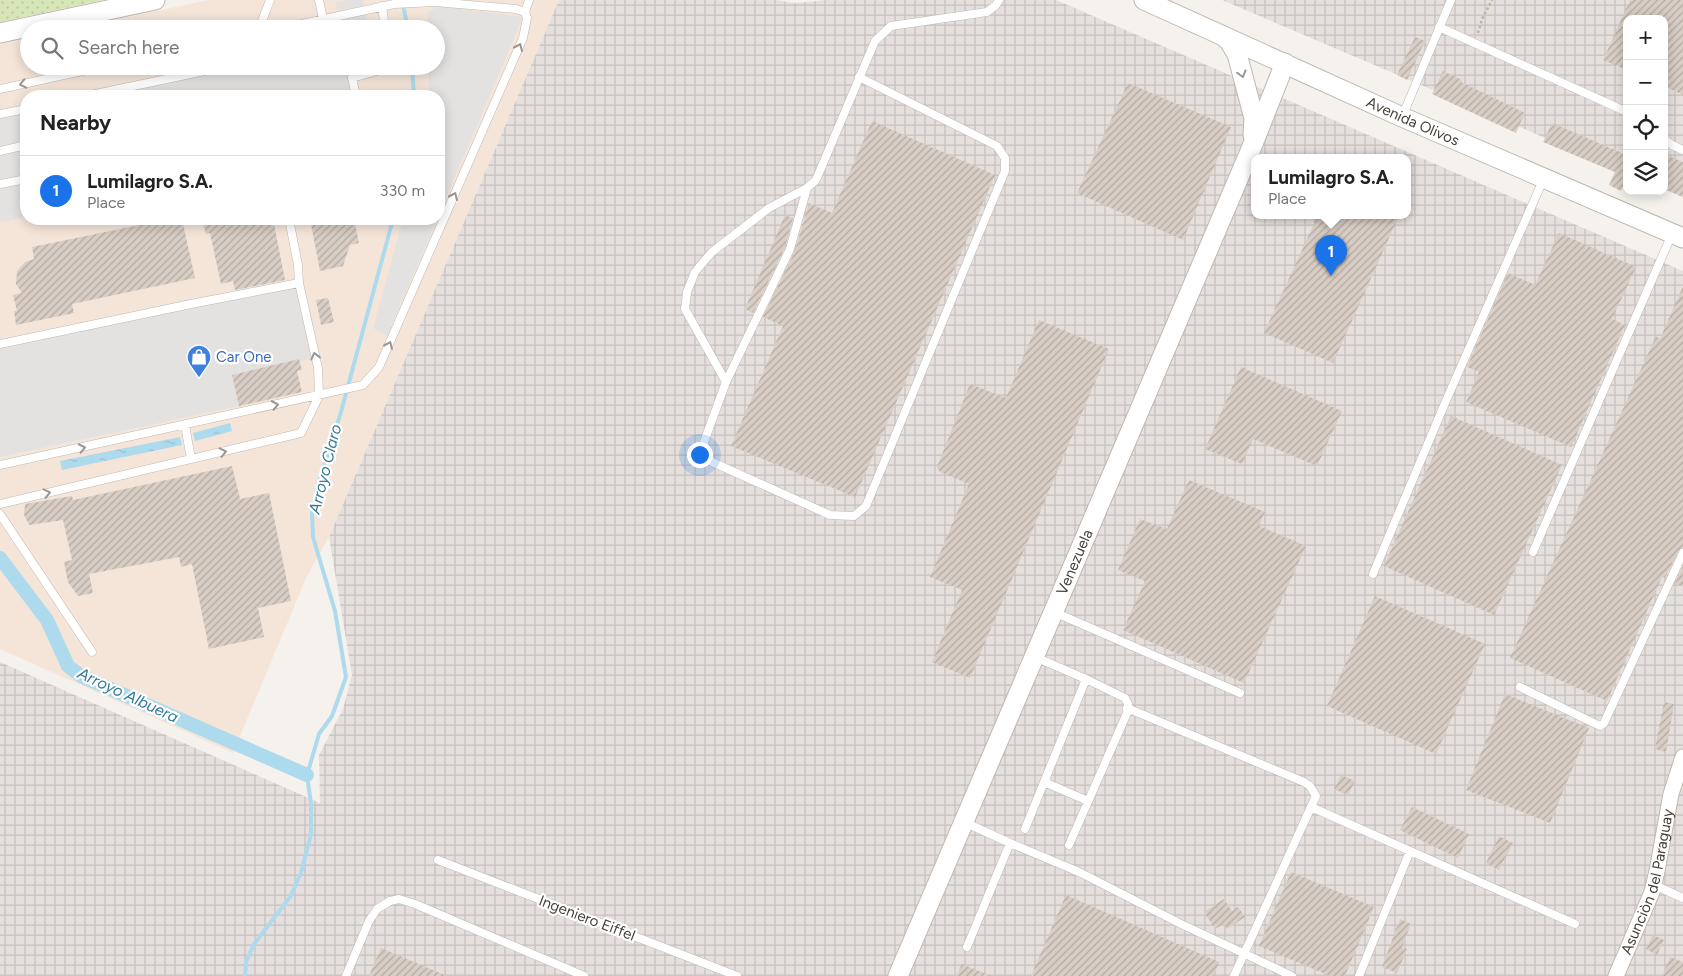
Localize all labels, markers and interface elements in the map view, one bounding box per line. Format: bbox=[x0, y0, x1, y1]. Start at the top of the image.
map controls bbox=[1623, 15, 1668, 195]
button: + bbox=[1623, 15, 1668, 60]
search box bbox=[20, 20, 445, 75]
icon: search bbox=[38, 34, 66, 62]
text: Search here bbox=[78, 36, 180, 59]
one-way arrow bbox=[512, 43, 523, 52]
button: − bbox=[1623, 60, 1668, 105]
one-way arrow bbox=[1236, 70, 1247, 79]
one-way arrow bbox=[19, 78, 28, 89]
street label: Avenida Olivos bbox=[1364, 93, 1462, 150]
button: locate bbox=[1623, 105, 1668, 150]
text: Nearby bbox=[40, 110, 111, 135]
button: layers bbox=[1623, 150, 1668, 195]
popup bbox=[1251, 154, 1411, 219]
text: Lumilagro S.A. bbox=[1268, 166, 1394, 189]
text: Lumilagro S.A. bbox=[87, 170, 213, 193]
text: 1 bbox=[53, 181, 59, 200]
text: 330 m bbox=[380, 181, 425, 200]
text: Place bbox=[1268, 189, 1306, 208]
one-way arrow bbox=[447, 192, 458, 201]
text: Place bbox=[87, 193, 125, 212]
pin: 1 bbox=[1315, 235, 1347, 276]
one-way arrow bbox=[383, 341, 394, 350]
shop icon: Car One bbox=[186, 344, 212, 378]
place label: Car One bbox=[216, 348, 271, 366]
one-way arrow bbox=[310, 352, 320, 360]
one-way arrow bbox=[270, 401, 279, 411]
water label: Arroyo Claro bbox=[304, 422, 345, 517]
your location bbox=[687, 442, 713, 468]
one-way arrow bbox=[77, 443, 86, 453]
one-way arrow bbox=[218, 447, 227, 458]
one-way arrow bbox=[43, 488, 52, 499]
street label: Venezuela bbox=[1053, 527, 1097, 598]
water label: Arroyo Albuera bbox=[74, 663, 181, 727]
street label: Asunciòn del Paraguay bbox=[1617, 807, 1677, 957]
street label: Ingeniero Eiffel bbox=[536, 891, 638, 945]

